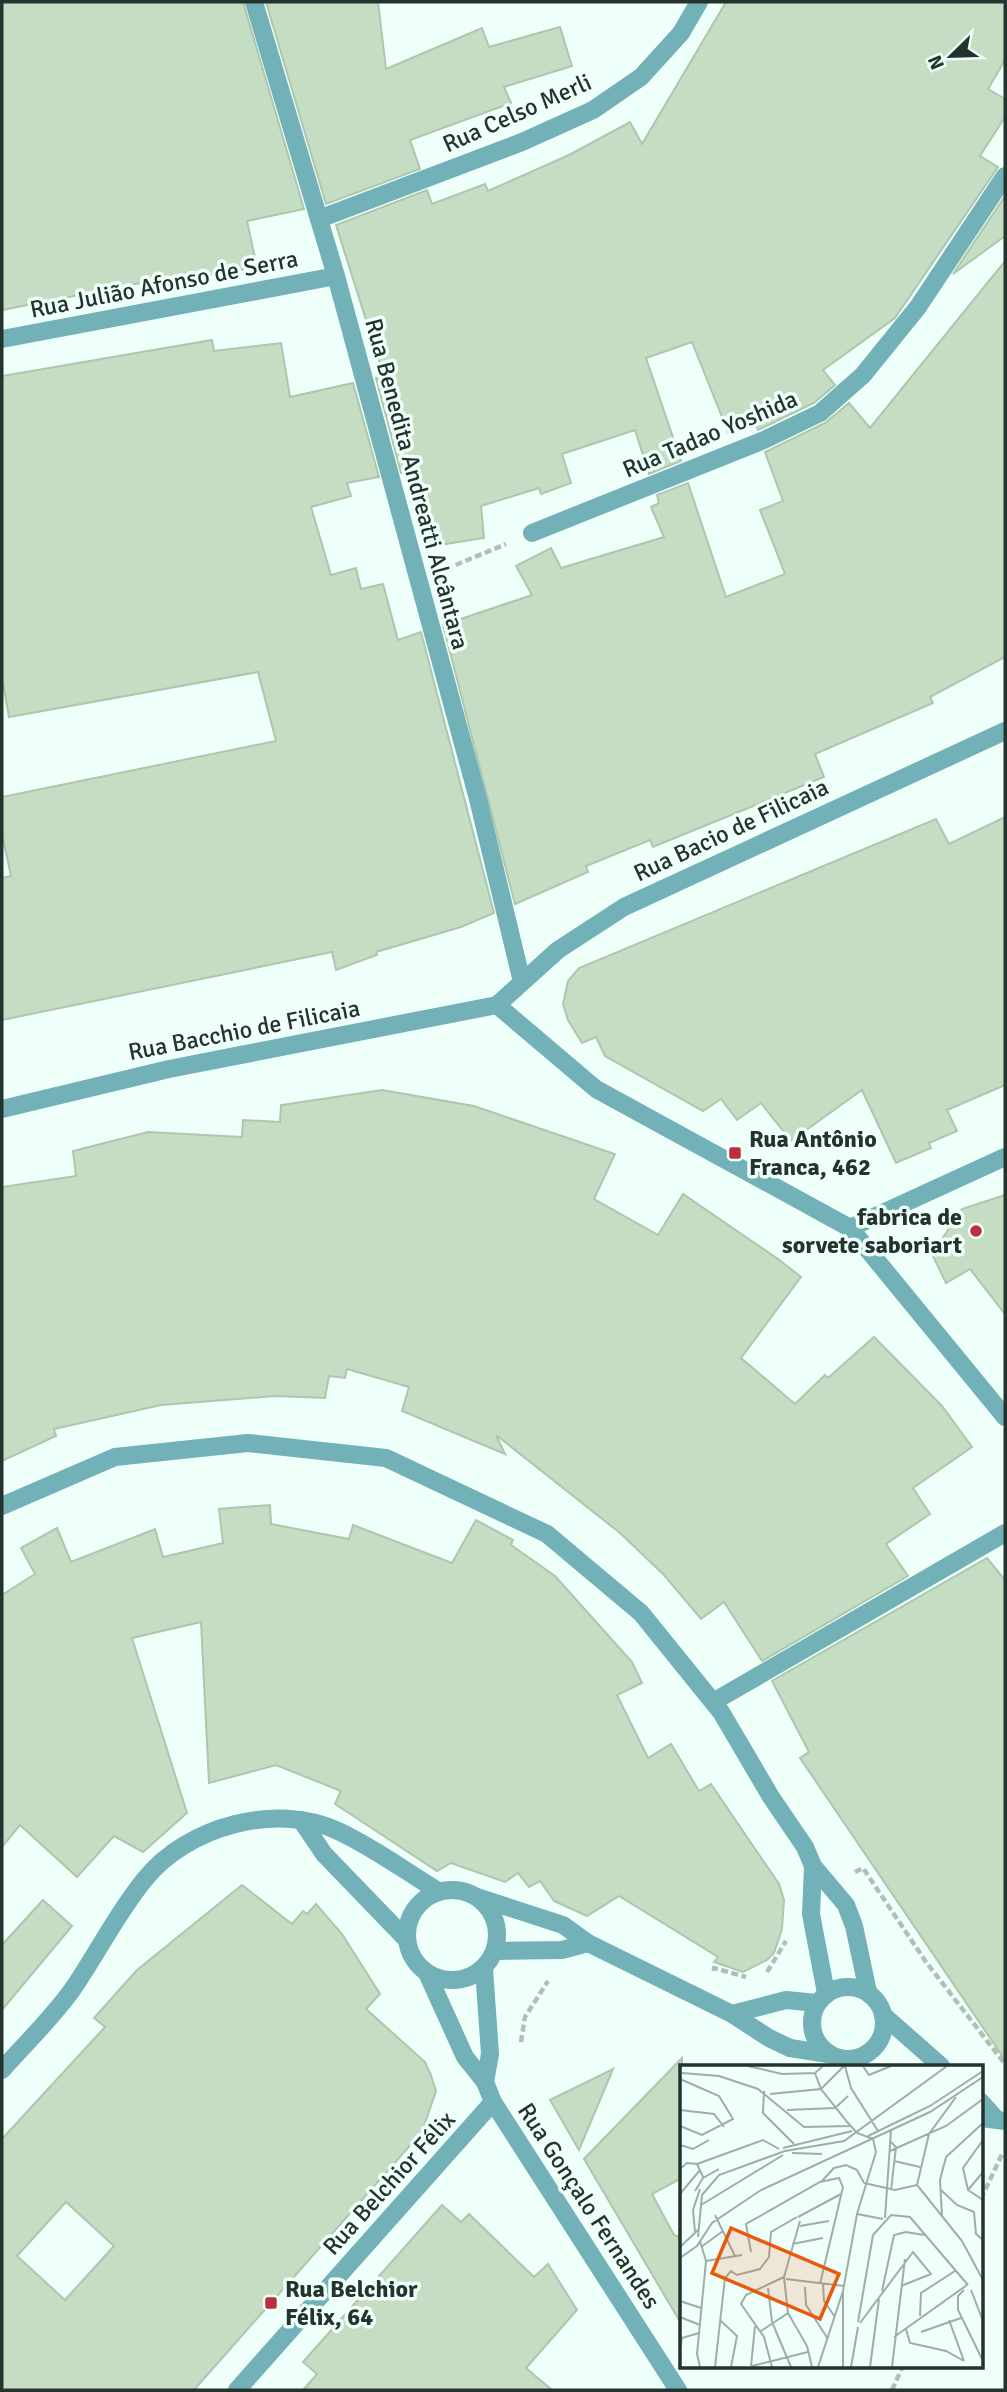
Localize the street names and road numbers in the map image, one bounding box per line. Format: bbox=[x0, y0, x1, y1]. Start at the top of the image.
street label: Rua Celso Merli bbox=[438, 67, 596, 159]
street label: Rua Julião Afonso de Serra bbox=[27, 243, 301, 325]
street label: Rua Benedita Andreatti Alcântara bbox=[358, 315, 476, 653]
street label: Rua Tadao Yoshida bbox=[618, 384, 802, 484]
street label: Rua Bacio de Filicaia bbox=[629, 772, 833, 888]
street label: Rua Bacchio de Filicaia bbox=[126, 993, 362, 1067]
street label: Rua Gonçalo Fernandes bbox=[511, 2097, 667, 2315]
street label: Rua Belchior Félix bbox=[316, 2105, 462, 2261]

